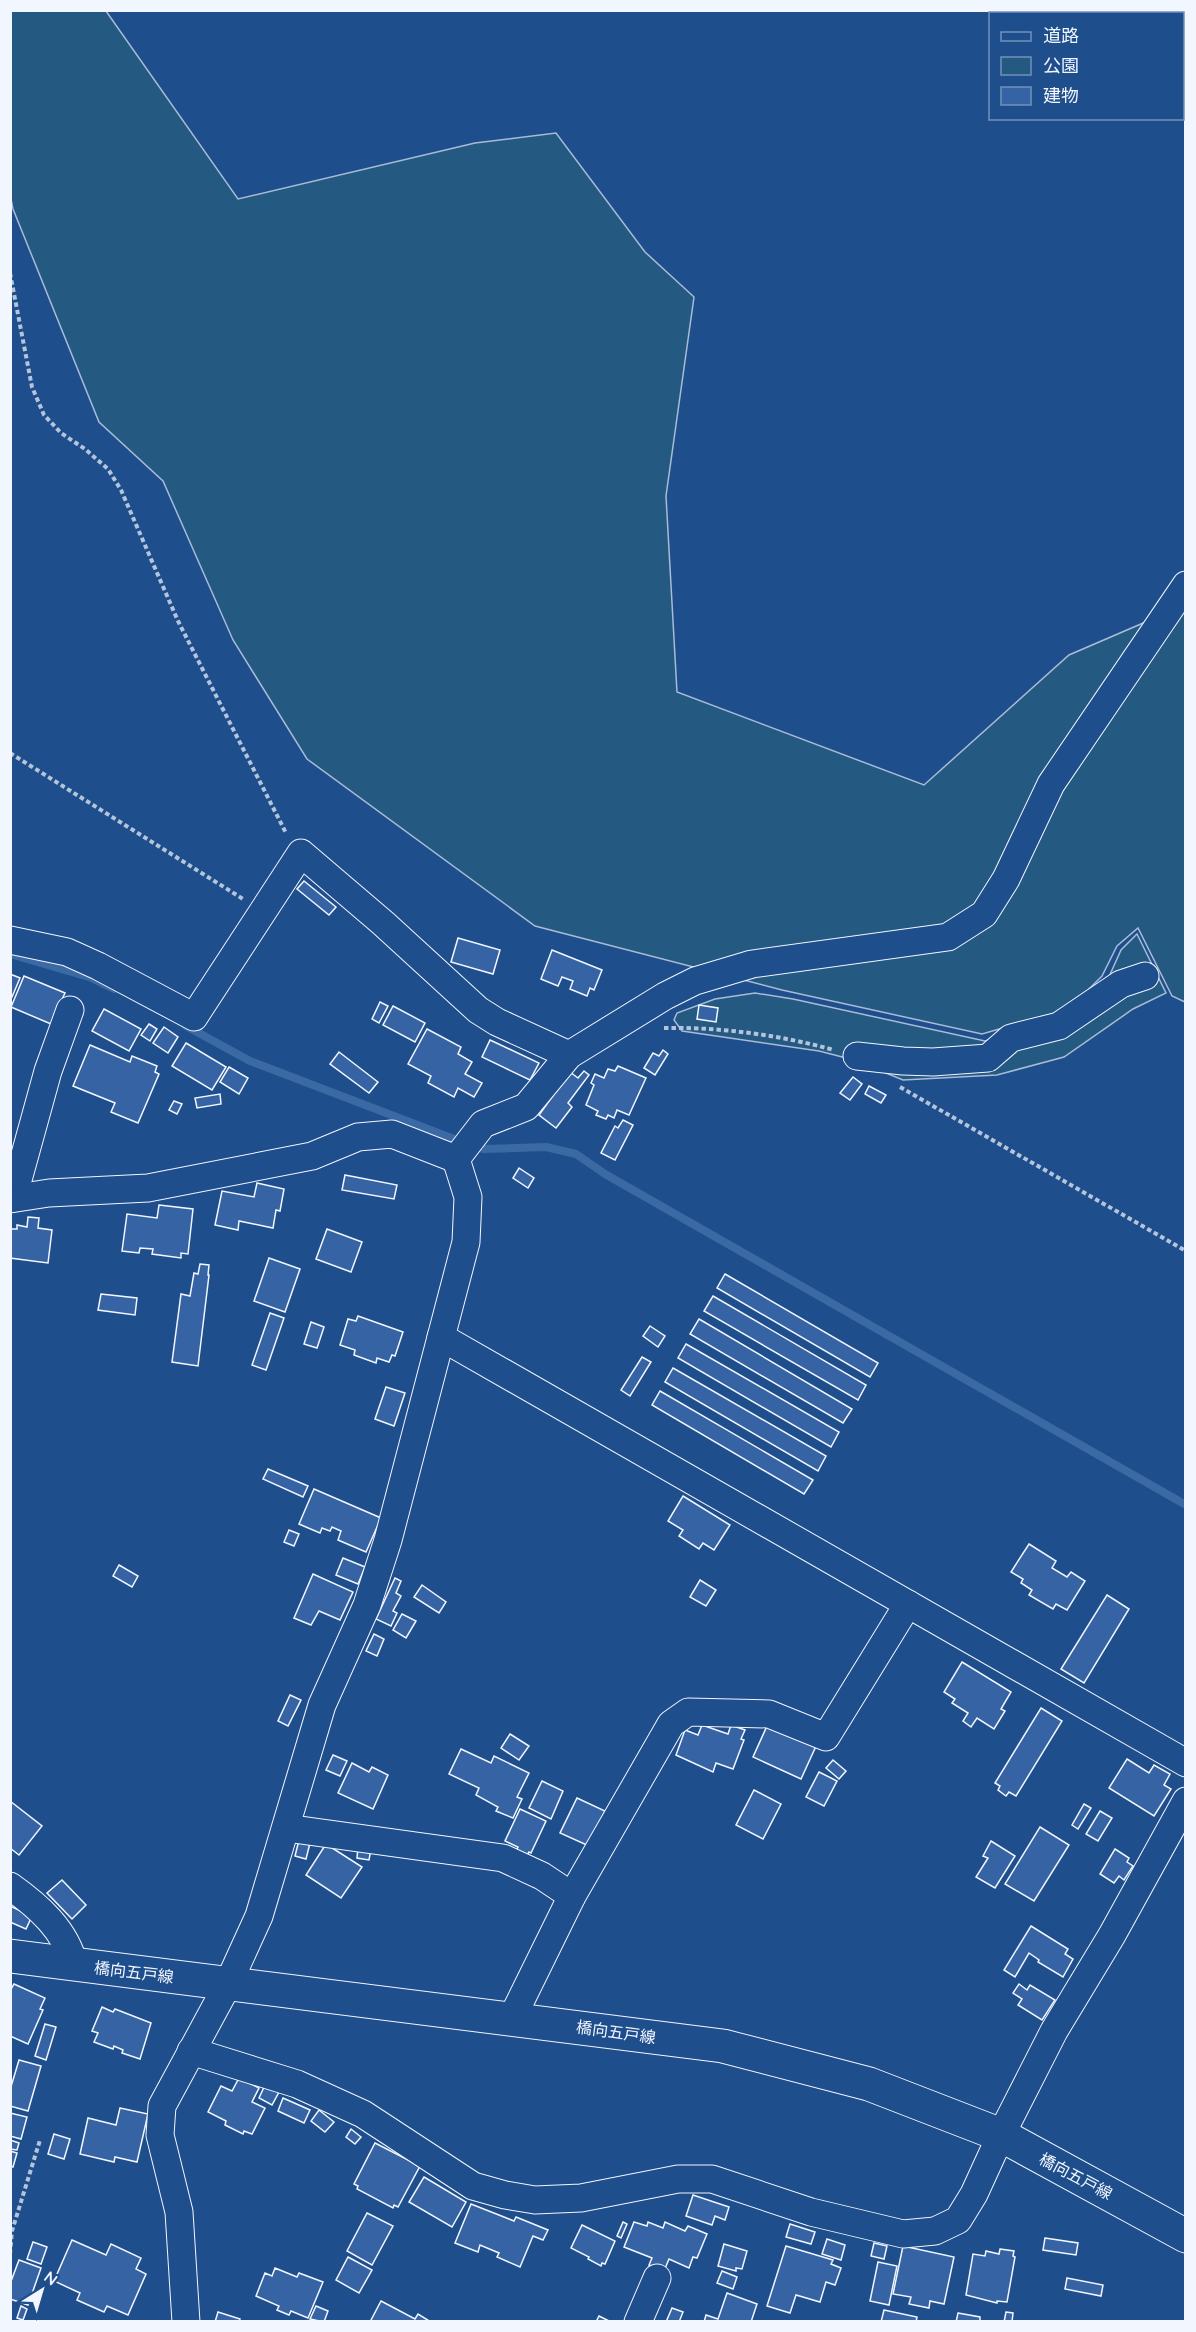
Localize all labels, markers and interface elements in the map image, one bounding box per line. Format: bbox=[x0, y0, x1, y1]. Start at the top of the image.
legend bbox=[989, 12, 1184, 120]
text: 道路 bbox=[1043, 24, 1079, 47]
text: 公園 bbox=[1043, 54, 1079, 77]
text: 建物 bbox=[1043, 84, 1079, 107]
street label: 橋向五戸線 bbox=[93, 1957, 175, 1987]
street label: 橋向五戸線 bbox=[575, 2017, 657, 2047]
street label: 橋向五戸線 bbox=[1036, 2148, 1116, 2204]
north arrow bbox=[12, 2260, 72, 2320]
text: N bbox=[40, 2266, 62, 2290]

